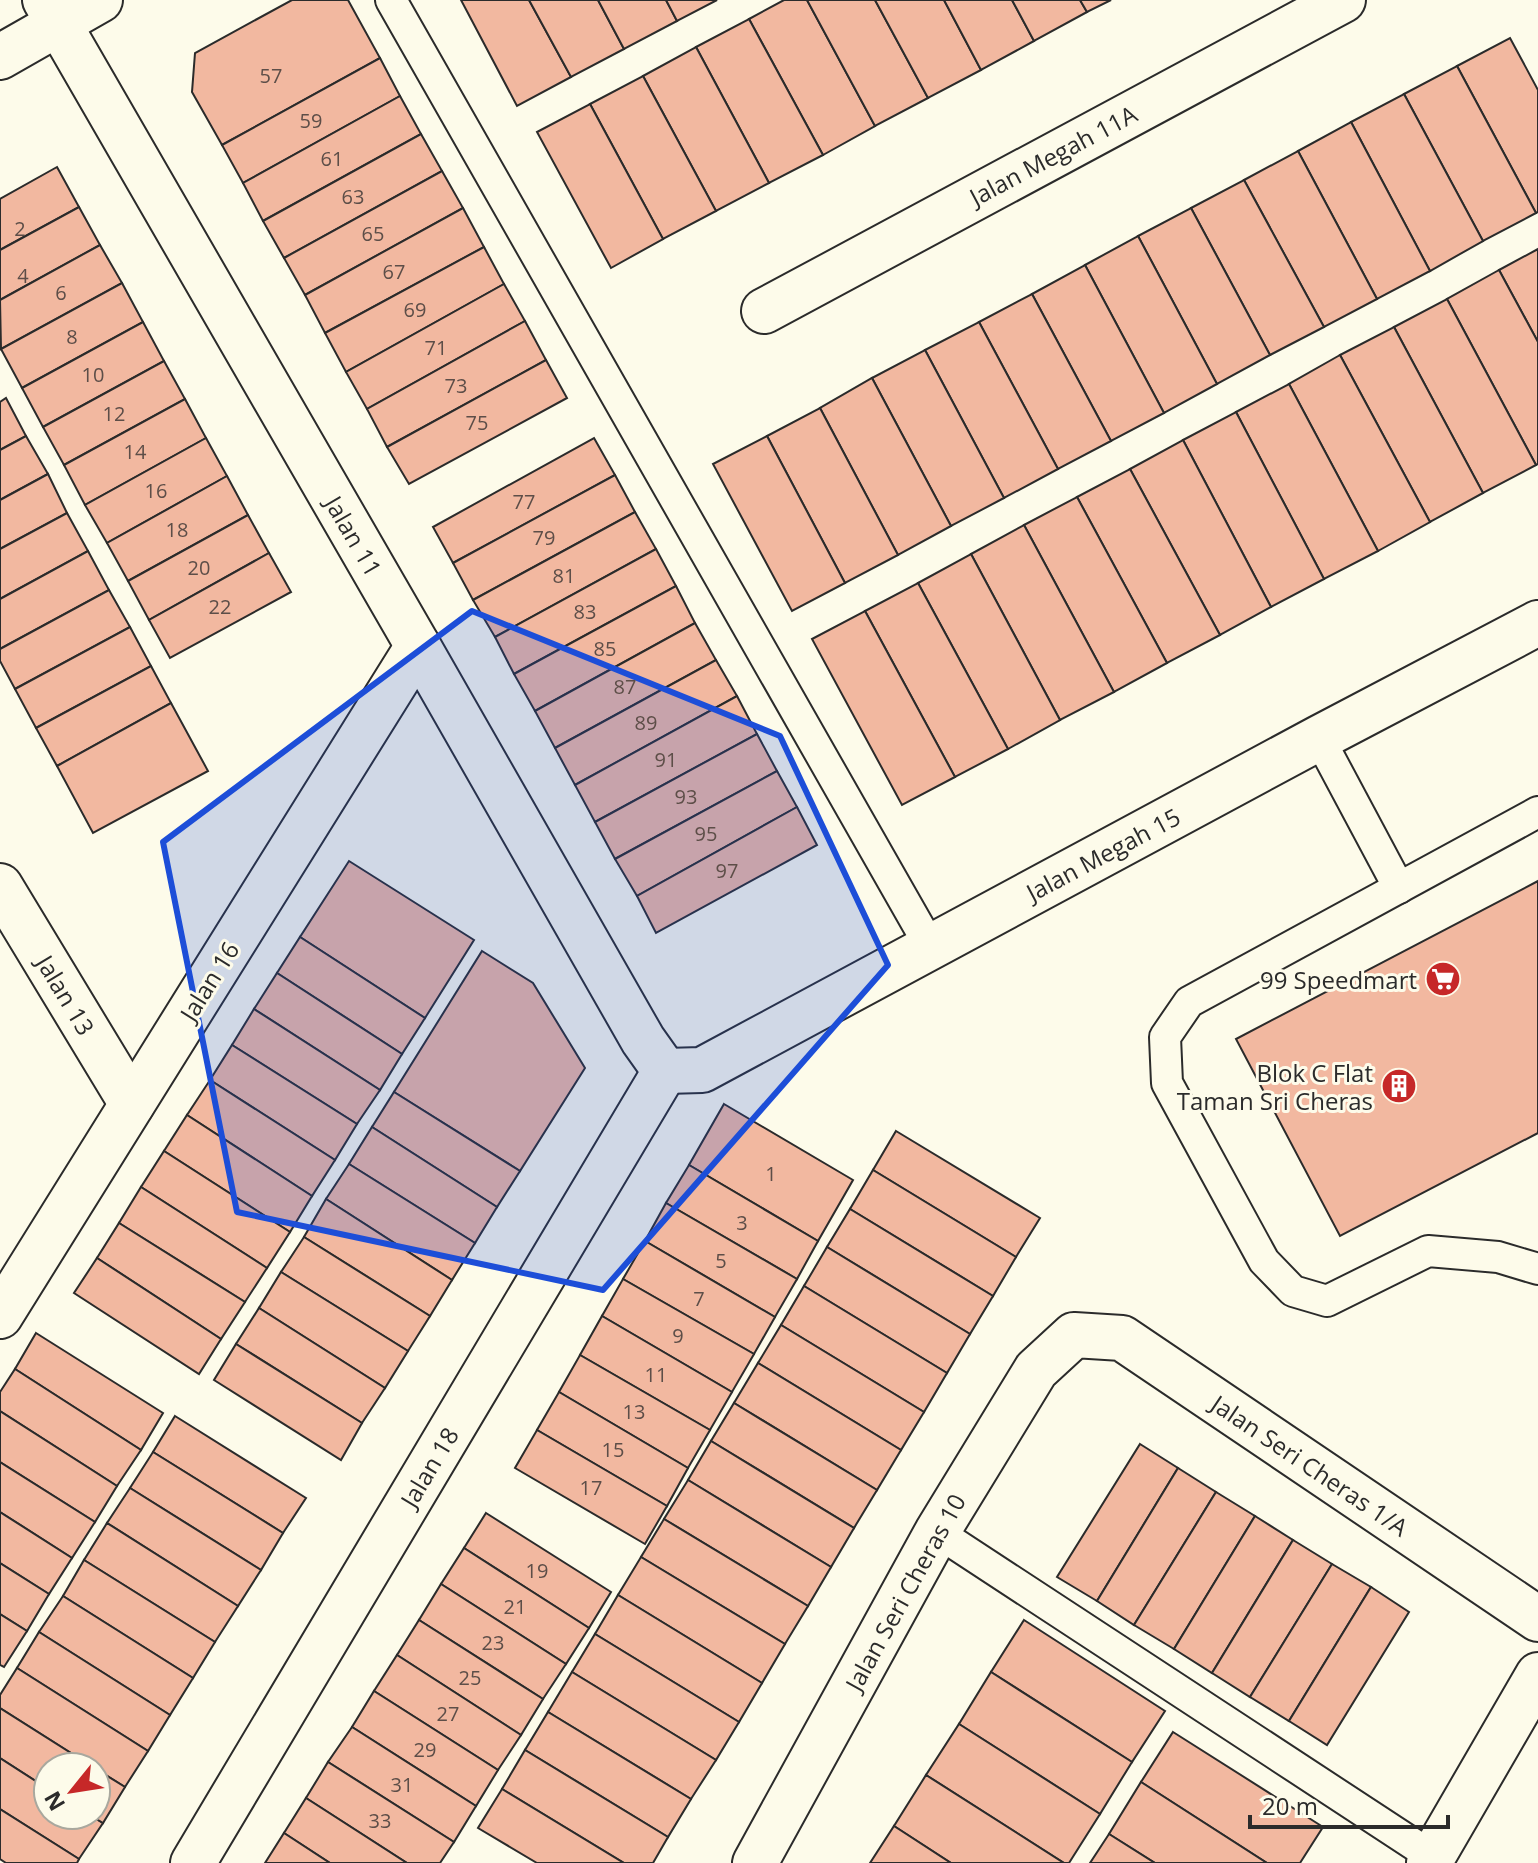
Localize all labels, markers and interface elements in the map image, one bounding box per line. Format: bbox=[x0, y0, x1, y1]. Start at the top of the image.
house number: 57 bbox=[260, 62, 282, 89]
street label: Jalan Megah 11A bbox=[962, 97, 1143, 214]
house number: 59 bbox=[300, 107, 322, 134]
house number: 61 bbox=[321, 145, 343, 172]
house number: 63 bbox=[342, 183, 364, 210]
house number: 2 bbox=[14, 215, 26, 242]
house number: 65 bbox=[362, 220, 384, 247]
house number: 67 bbox=[383, 258, 405, 285]
house number: 4 bbox=[17, 262, 29, 289]
house number: 6 bbox=[55, 279, 67, 306]
house number: 69 bbox=[404, 296, 426, 323]
house number: 8 bbox=[66, 323, 78, 350]
house number: 71 bbox=[425, 334, 447, 361]
house number: 10 bbox=[82, 361, 104, 388]
house number: 73 bbox=[445, 372, 467, 399]
house number: 12 bbox=[103, 400, 125, 427]
house number: 75 bbox=[466, 409, 488, 436]
house number: 14 bbox=[124, 438, 147, 465]
house number: 16 bbox=[145, 477, 167, 504]
street label: Jalan 11 bbox=[317, 488, 390, 582]
house number: 77 bbox=[513, 488, 535, 515]
house number: 18 bbox=[166, 516, 188, 543]
house number: 79 bbox=[533, 524, 555, 551]
house number: 20 bbox=[188, 554, 210, 581]
house number: 81 bbox=[553, 562, 575, 589]
house number: 22 bbox=[209, 593, 231, 620]
house number: 83 bbox=[574, 598, 596, 625]
house number: 85 bbox=[594, 635, 616, 662]
house number: 87 bbox=[614, 673, 636, 700]
house number: 89 bbox=[635, 709, 657, 736]
house number: 91 bbox=[655, 746, 677, 773]
house number: 93 bbox=[675, 783, 697, 810]
street label: Jalan Megah 15 bbox=[1018, 800, 1186, 909]
house number: 95 bbox=[695, 820, 717, 847]
house number: 97 bbox=[716, 857, 738, 884]
street label: Jalan 16 bbox=[171, 935, 246, 1029]
street label: Jalan 13 bbox=[28, 947, 103, 1041]
supermarket icon: 99 Speedmart bbox=[1424, 960, 1462, 998]
place label: 99 Speedmart bbox=[1260, 963, 1417, 996]
place label: Blok C Flat Taman Sri Cheras bbox=[1177, 1056, 1373, 1117]
building icon: Blok C Flat Taman Sri Cheras bbox=[1380, 1067, 1418, 1105]
house number: 1 bbox=[765, 1160, 777, 1187]
house number: 3 bbox=[736, 1209, 748, 1236]
house number: 5 bbox=[715, 1247, 727, 1274]
house number: 7 bbox=[693, 1285, 705, 1312]
house number: 9 bbox=[672, 1322, 684, 1349]
house number: 11 bbox=[645, 1361, 667, 1388]
street label: Jalan Seri Cheras 1/A bbox=[1203, 1386, 1416, 1544]
house number: 13 bbox=[623, 1398, 645, 1425]
street label: Jalan 18 bbox=[391, 1421, 466, 1515]
house number: 15 bbox=[602, 1436, 624, 1463]
house number: 17 bbox=[580, 1474, 602, 1501]
street label: Jalan Seri Cheras 10 bbox=[836, 1488, 973, 1698]
house number: 19 bbox=[526, 1557, 548, 1584]
house number: 21 bbox=[504, 1593, 526, 1620]
house number: 23 bbox=[482, 1629, 504, 1656]
house number: 25 bbox=[459, 1664, 481, 1691]
house number: 27 bbox=[437, 1700, 459, 1727]
house number: 29 bbox=[414, 1736, 436, 1763]
north arrow bbox=[32, 1751, 112, 1831]
house number: 31 bbox=[391, 1771, 413, 1798]
scale bar bbox=[1250, 1779, 1448, 1829]
text: N bbox=[36, 1786, 71, 1817]
text: 20 m bbox=[1262, 1789, 1318, 1822]
house number: 33 bbox=[369, 1807, 391, 1834]

